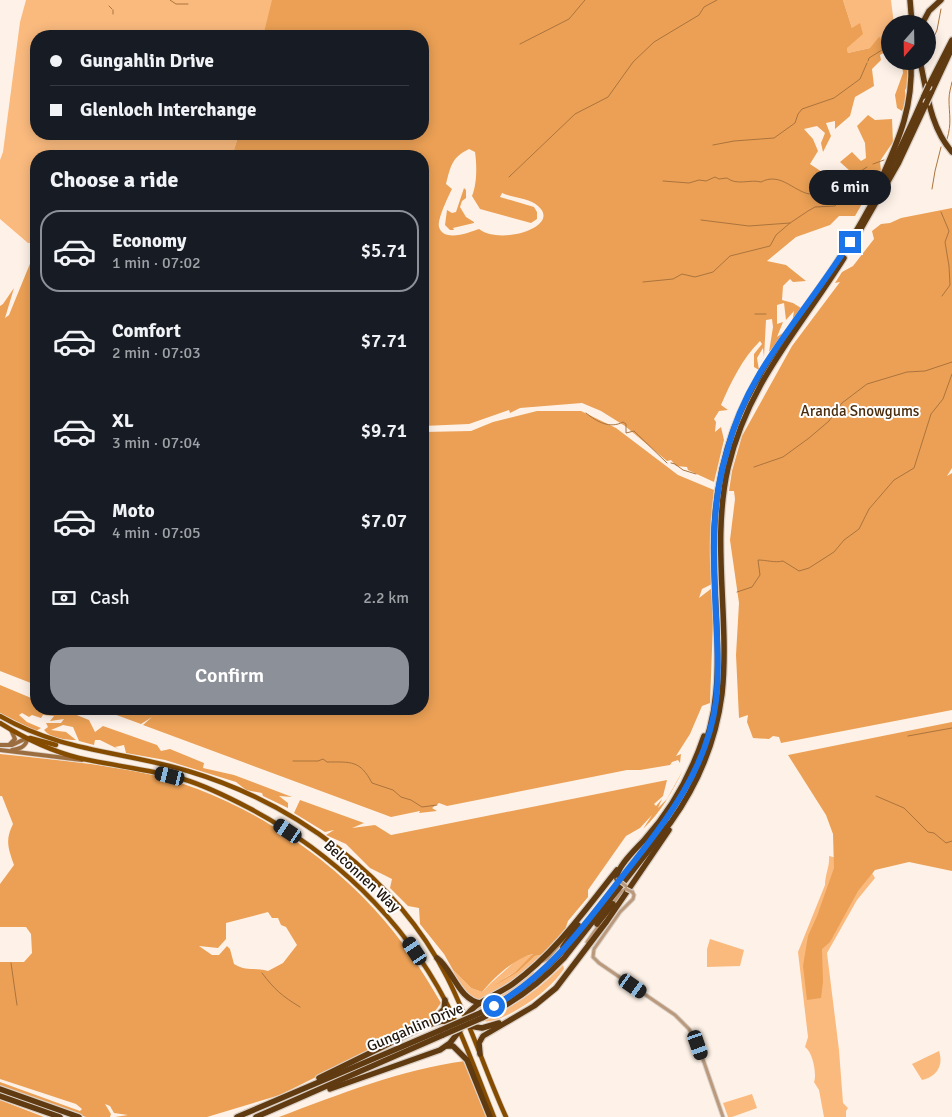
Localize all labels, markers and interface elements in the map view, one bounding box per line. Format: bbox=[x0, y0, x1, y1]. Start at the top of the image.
north arrow bbox=[881, 15, 936, 70]
map controls bbox=[881, 15, 936, 70]
text: Gungahlin Drive bbox=[80, 49, 214, 73]
text: Glenloch Interchange bbox=[80, 98, 256, 122]
text: Choose a ride bbox=[50, 166, 178, 193]
callout: 6 min bbox=[809, 170, 891, 204]
text: 6 min bbox=[831, 177, 869, 197]
icon: car bbox=[52, 229, 97, 274]
text: Economy bbox=[112, 229, 186, 253]
route end bbox=[839, 231, 861, 253]
text: $5.71 bbox=[361, 239, 407, 263]
text: 1 min · 07:02 bbox=[112, 253, 201, 273]
icon: car bbox=[52, 319, 97, 364]
text: Comfort bbox=[112, 319, 181, 343]
text: $7.71 bbox=[361, 329, 407, 353]
text: 2 min · 07:03 bbox=[112, 343, 201, 363]
park label: Aranda Snowgums bbox=[801, 402, 920, 420]
icon: car bbox=[52, 409, 97, 454]
text: XL bbox=[112, 409, 134, 433]
text: $9.71 bbox=[361, 419, 407, 443]
text: 3 min · 07:04 bbox=[112, 433, 201, 453]
icon: car bbox=[52, 499, 97, 544]
text: Moto bbox=[112, 499, 155, 523]
text: $7.07 bbox=[361, 509, 407, 533]
text: 4 min · 07:05 bbox=[112, 523, 201, 543]
icon: cash bbox=[50, 584, 78, 612]
text: Cash bbox=[90, 586, 130, 610]
text: 2.2 km bbox=[363, 588, 409, 608]
button: Confirm bbox=[50, 647, 409, 705]
car bbox=[153, 765, 186, 787]
car bbox=[271, 816, 304, 846]
street label: Belconnen Way bbox=[320, 836, 404, 916]
car bbox=[400, 934, 429, 968]
car bbox=[616, 971, 649, 1001]
route start bbox=[483, 995, 505, 1017]
street label: Gungahlin Drive bbox=[364, 999, 466, 1055]
car bbox=[686, 1028, 709, 1062]

